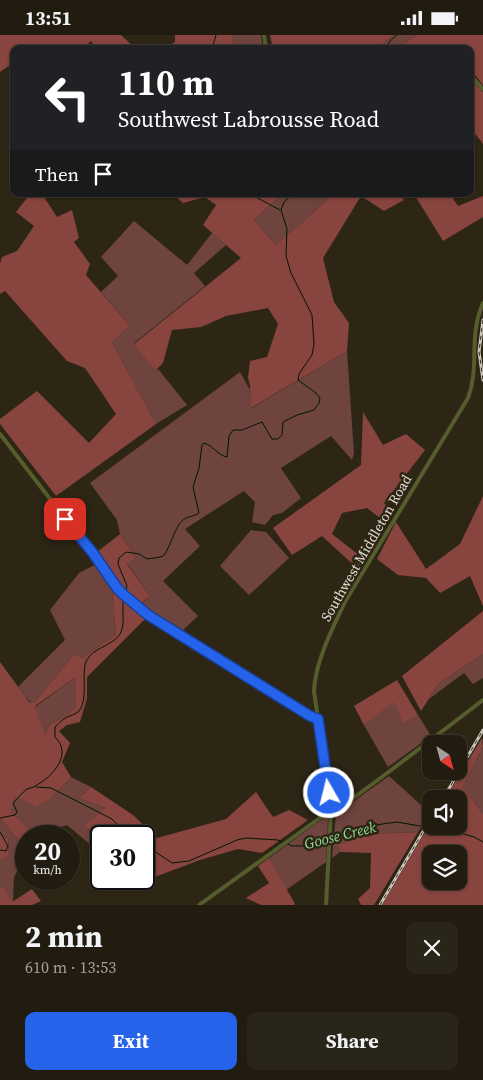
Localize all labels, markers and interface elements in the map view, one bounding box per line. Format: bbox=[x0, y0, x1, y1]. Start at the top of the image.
text: 13:51 bbox=[25, 5, 72, 31]
text: 110 m bbox=[118, 59, 214, 107]
icon: left bbox=[35, 65, 100, 130]
text: Southwest Labrousse Road bbox=[118, 104, 379, 134]
icon: arrive bbox=[89, 160, 117, 188]
text: Then bbox=[35, 161, 79, 187]
street label: Southwest Middleton Road bbox=[316, 471, 416, 625]
pin bbox=[44, 498, 86, 540]
icon: arrive bbox=[51, 505, 79, 533]
north arrow bbox=[422, 735, 468, 780]
map controls bbox=[422, 735, 467, 890]
position arrow bbox=[302, 766, 354, 818]
button: sound bbox=[422, 790, 467, 835]
water label: Goose Creek bbox=[302, 816, 379, 854]
speed limit sign: 30 bbox=[90, 825, 155, 890]
text: 20 bbox=[34, 834, 61, 868]
button: layers bbox=[422, 845, 467, 890]
text: km/h bbox=[33, 862, 62, 878]
text: 2 min bbox=[25, 916, 103, 957]
button: close bbox=[406, 922, 458, 974]
text: 610 m · 13:53 bbox=[25, 956, 116, 978]
button: Exit bbox=[25, 1012, 237, 1070]
button: Share bbox=[247, 1012, 458, 1070]

